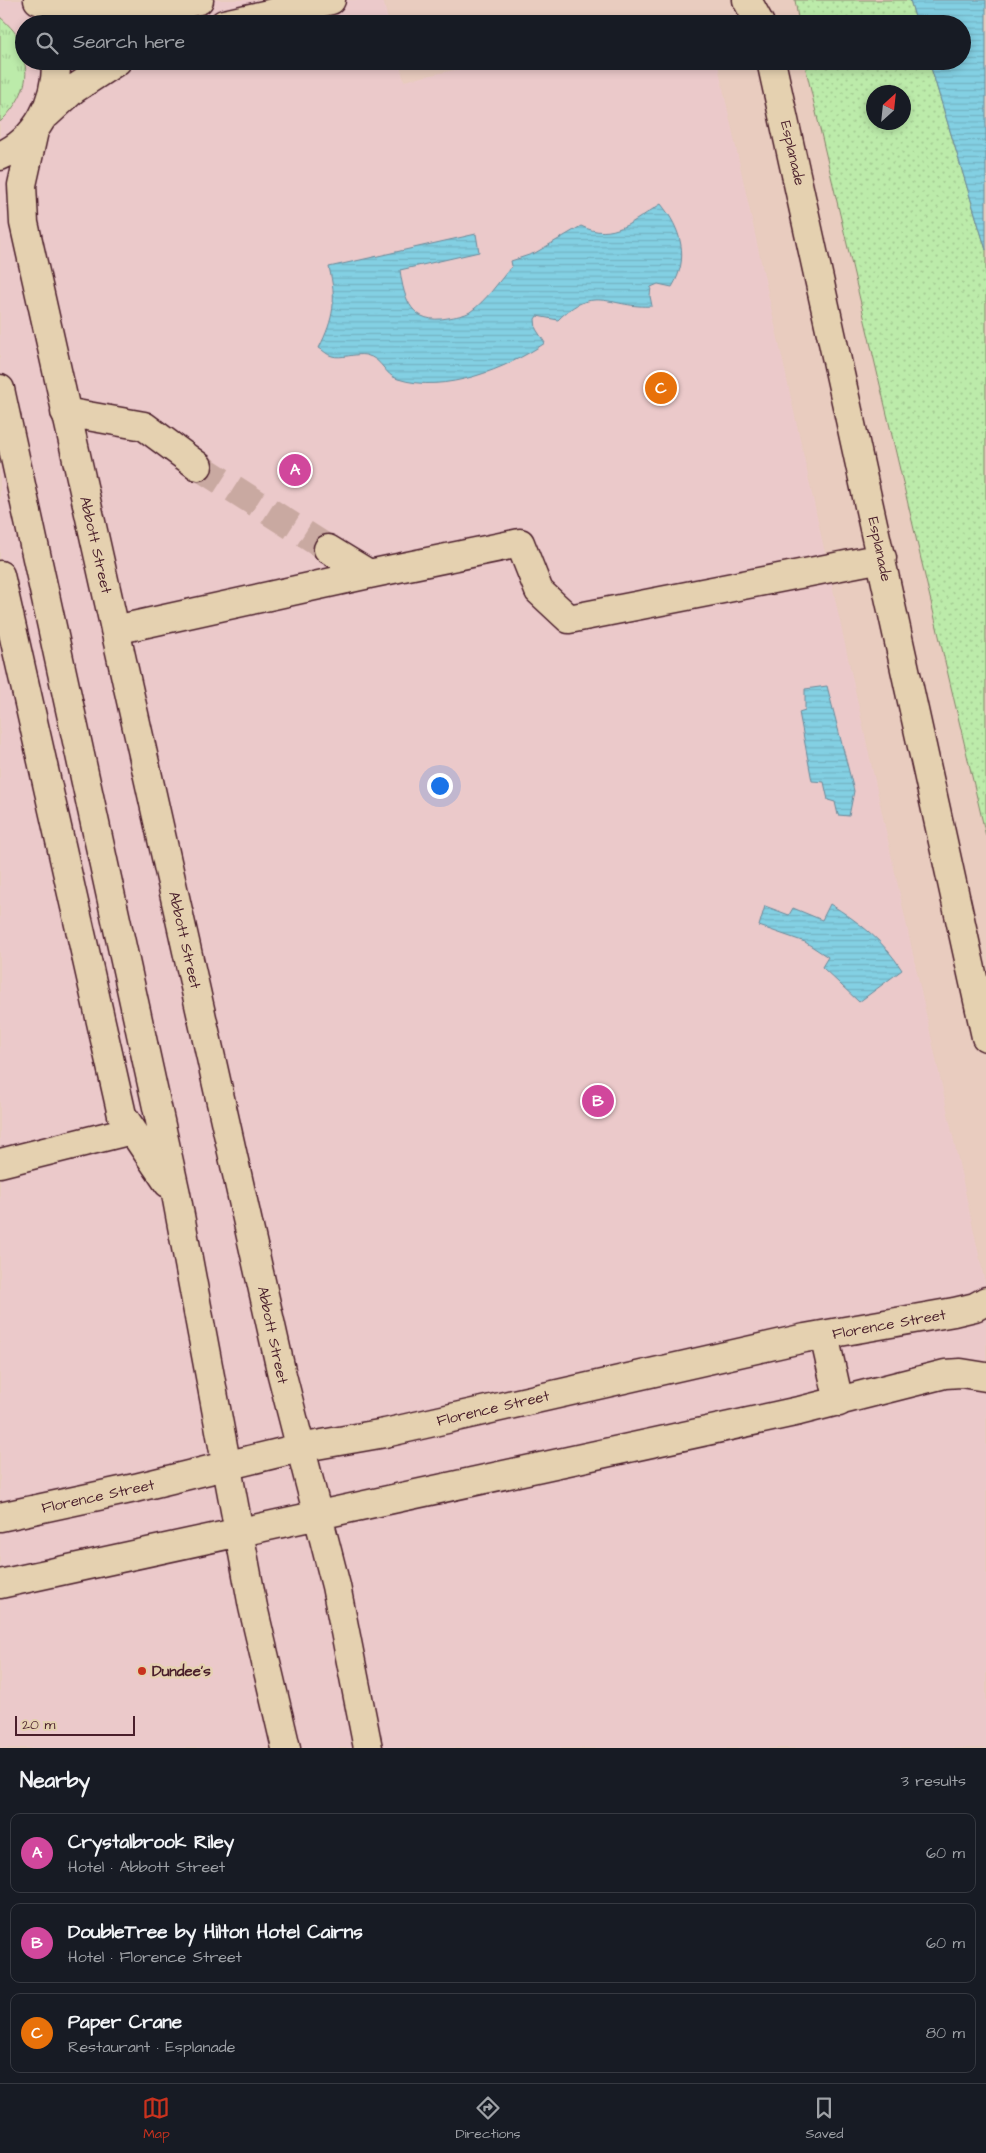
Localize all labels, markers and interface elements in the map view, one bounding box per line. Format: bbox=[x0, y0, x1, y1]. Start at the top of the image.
search box bbox=[15, 15, 971, 70]
icon: search bbox=[33, 29, 61, 57]
text: Search here bbox=[73, 29, 185, 56]
north arrow bbox=[866, 85, 911, 130]
street label: Esplanade bbox=[775, 119, 810, 187]
pin: C bbox=[645, 369, 677, 407]
pin: A bbox=[279, 451, 311, 489]
street label: Abbott Street bbox=[74, 494, 117, 596]
street label: Esplanade bbox=[862, 515, 897, 583]
your location bbox=[427, 773, 453, 799]
street label: Abbott Street bbox=[163, 889, 206, 991]
pin: B bbox=[582, 1082, 614, 1120]
street label: Abbott Street bbox=[252, 1284, 293, 1386]
street label: Florence Street bbox=[831, 1304, 948, 1345]
street label: Florence Street bbox=[435, 1385, 551, 1432]
street label: Florence Street bbox=[40, 1474, 157, 1519]
place label: Dundee's bbox=[152, 1661, 211, 1682]
marker: Dundee's bbox=[136, 1665, 148, 1677]
scale bar bbox=[15, 1713, 135, 1736]
text: 20 m bbox=[22, 1715, 55, 1735]
text: Nearby bbox=[20, 1766, 90, 1795]
text: 3 results bbox=[901, 1770, 966, 1792]
text: Crystalbrook Riley bbox=[68, 1829, 234, 1856]
text: A bbox=[32, 1842, 42, 1864]
text: 60 m bbox=[926, 1842, 965, 1864]
text: Hotel · Abbott Street bbox=[68, 1856, 225, 1878]
text: DoubleTree by Hilton Hotel Cairns bbox=[68, 1919, 363, 1946]
text: B bbox=[31, 1932, 43, 1954]
text: 60 m bbox=[926, 1932, 965, 1954]
text: Hotel · Florence Street bbox=[68, 1946, 242, 1968]
text: Paper Crane bbox=[68, 2009, 182, 2036]
text: C bbox=[31, 2022, 43, 2044]
text: 80 m bbox=[926, 2022, 965, 2044]
text: Restaurant · Esplanade bbox=[68, 2036, 235, 2058]
tab: Map bbox=[142, 2094, 170, 2144]
tab: Directions bbox=[455, 2094, 520, 2144]
tab: Saved bbox=[805, 2094, 844, 2144]

